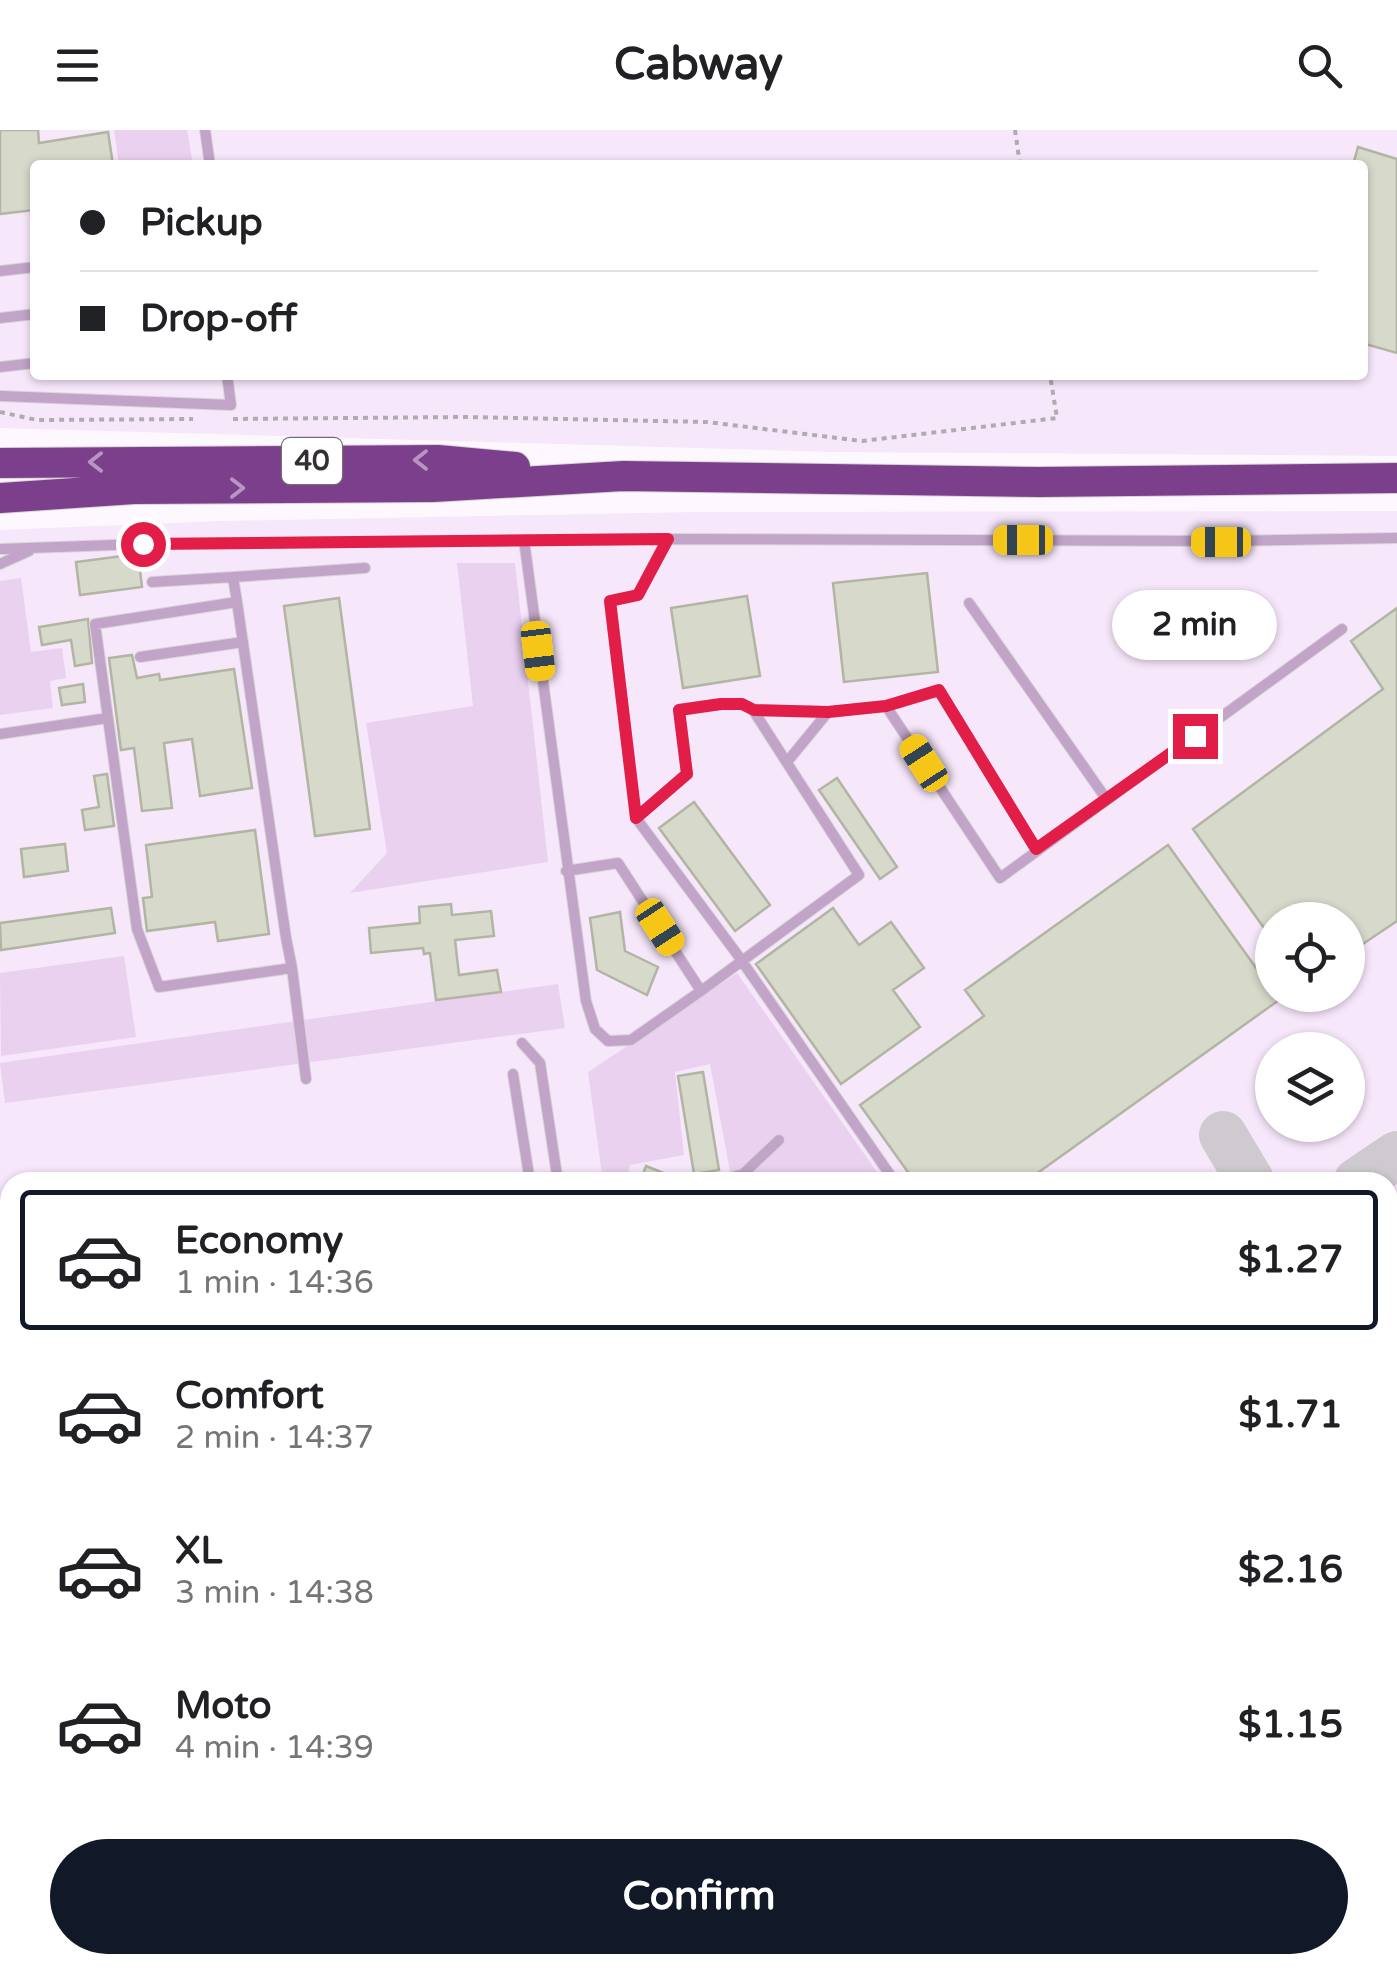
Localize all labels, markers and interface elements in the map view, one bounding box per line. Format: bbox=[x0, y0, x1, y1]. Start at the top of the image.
icon: menu bbox=[50, 38, 105, 93]
text: Cabway bbox=[614, 38, 783, 92]
icon: search bbox=[1292, 38, 1347, 93]
text: Pickup bbox=[140, 200, 263, 246]
text: Drop-off bbox=[140, 296, 297, 342]
road number: 40 bbox=[282, 438, 342, 484]
one-way arrow bbox=[412, 449, 428, 471]
one-way arrow bbox=[87, 451, 102, 473]
one-way arrow bbox=[230, 477, 246, 499]
route start bbox=[121, 522, 166, 567]
car bbox=[993, 525, 1053, 555]
car bbox=[1191, 527, 1251, 557]
callout: 2 min bbox=[1112, 591, 1278, 661]
text: 2 min bbox=[1152, 606, 1237, 644]
car bbox=[519, 619, 557, 683]
route end bbox=[1173, 714, 1218, 759]
car bbox=[895, 730, 953, 796]
car bbox=[631, 894, 689, 960]
map controls bbox=[1255, 902, 1365, 1142]
button: locate bbox=[1255, 902, 1365, 1012]
button: layers bbox=[1255, 1032, 1365, 1142]
icon: car bbox=[55, 1215, 145, 1305]
text: Economy bbox=[175, 1218, 343, 1264]
text: $1.27 bbox=[1238, 1237, 1343, 1283]
text: 1 min · 14:36 bbox=[175, 1264, 374, 1302]
icon: car bbox=[55, 1370, 145, 1460]
text: Comfort bbox=[175, 1373, 324, 1419]
text: $1.71 bbox=[1238, 1392, 1343, 1438]
text: 2 min · 14:37 bbox=[175, 1419, 374, 1457]
icon: car bbox=[55, 1525, 145, 1615]
text: XL bbox=[175, 1528, 222, 1574]
text: $2.16 bbox=[1238, 1547, 1343, 1593]
text: 3 min · 14:38 bbox=[175, 1574, 374, 1612]
icon: car bbox=[55, 1680, 145, 1770]
text: Moto bbox=[175, 1683, 271, 1729]
text: $1.15 bbox=[1238, 1702, 1343, 1748]
text: 4 min · 14:39 bbox=[175, 1729, 374, 1767]
button: Confirm bbox=[50, 1839, 1348, 1954]

